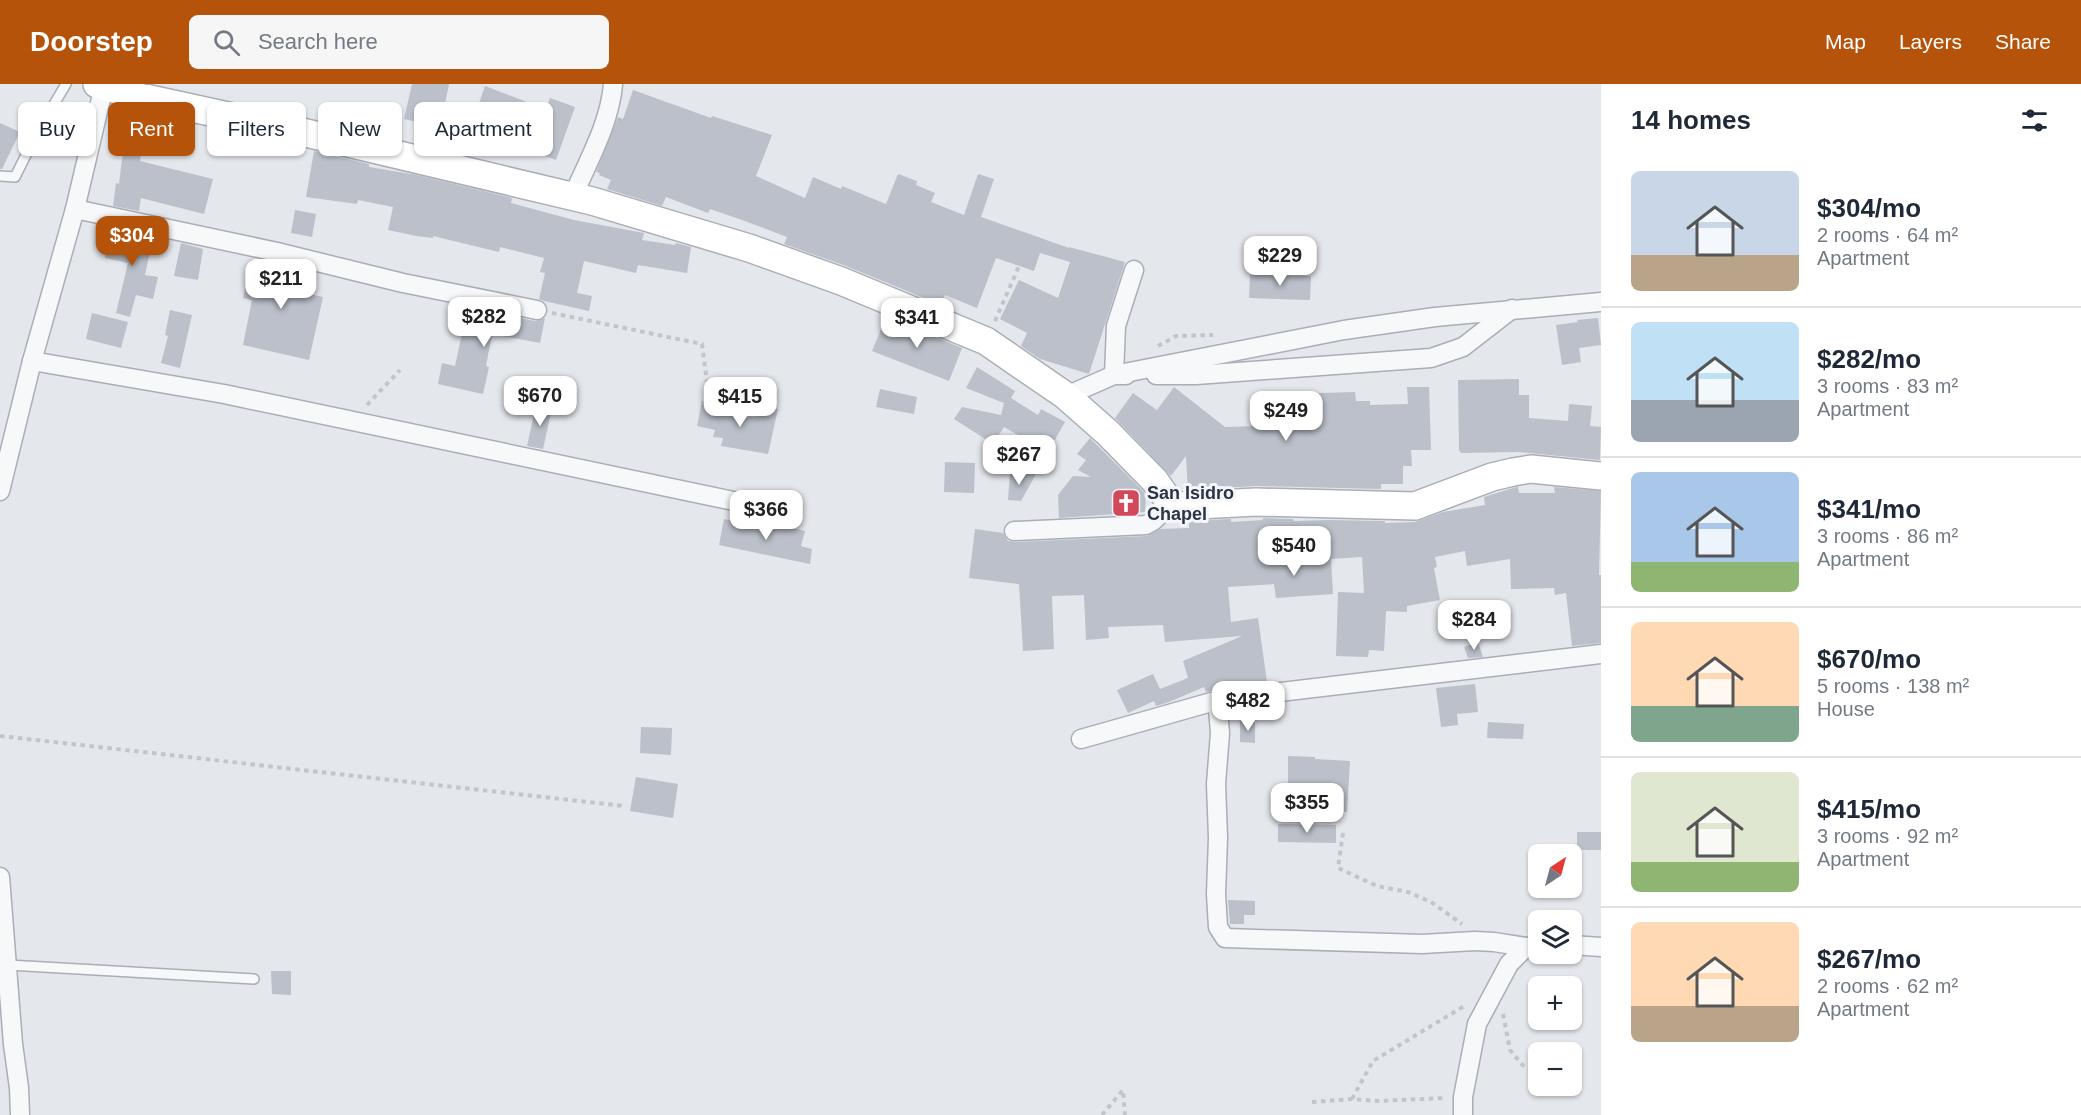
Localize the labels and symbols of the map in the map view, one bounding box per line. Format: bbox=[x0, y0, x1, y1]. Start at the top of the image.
pin: $304 bbox=[96, 216, 168, 267]
pin: $229 bbox=[1244, 236, 1316, 287]
pin: $211 bbox=[245, 259, 317, 310]
pin: $282 bbox=[448, 297, 520, 348]
pin: $341 bbox=[881, 298, 953, 349]
pin: $670 bbox=[504, 376, 576, 427]
pin: $415 bbox=[704, 377, 776, 428]
pin: $249 bbox=[1250, 391, 1322, 442]
pin: $267 bbox=[983, 435, 1055, 486]
place label: San Isidro Chapel bbox=[1147, 483, 1234, 524]
church icon: San Isidro Chapel bbox=[1110, 487, 1142, 519]
pin: $366 bbox=[730, 490, 802, 541]
pin: $540 bbox=[1258, 526, 1330, 577]
pin: $284 bbox=[1438, 600, 1510, 651]
pin: $482 bbox=[1212, 681, 1284, 732]
pin: $355 bbox=[1271, 783, 1343, 834]
north arrow bbox=[1528, 844, 1582, 898]

